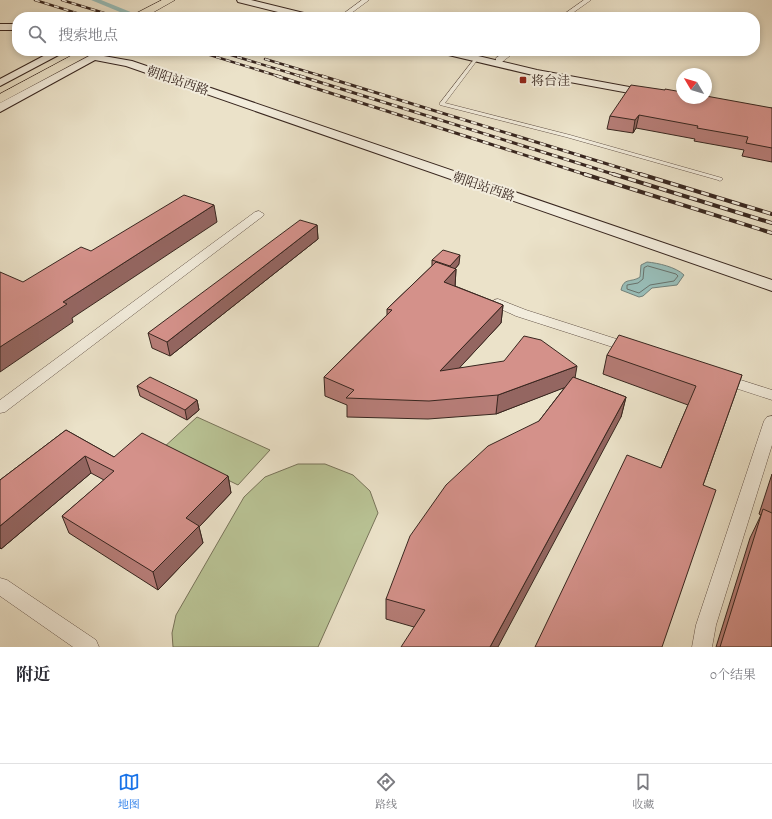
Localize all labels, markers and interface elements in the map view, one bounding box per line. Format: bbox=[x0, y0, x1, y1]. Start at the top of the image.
search box bbox=[12, 12, 760, 56]
icon: search bbox=[26, 23, 48, 45]
text: 搜索地点 bbox=[58, 25, 118, 45]
street label: 朝阳站西路 bbox=[144, 62, 211, 99]
north arrow bbox=[676, 68, 712, 104]
place label: 将台洼 bbox=[531, 72, 570, 89]
marker: 将台洼 bbox=[518, 75, 528, 85]
street label: 朝阳站西路 bbox=[450, 168, 517, 205]
text: 附近 bbox=[16, 663, 50, 686]
text: 0个结果 bbox=[710, 666, 756, 683]
tab: 地图 bbox=[118, 771, 140, 812]
tab: 路线 bbox=[375, 771, 397, 812]
tab: 收藏 bbox=[632, 771, 654, 812]

